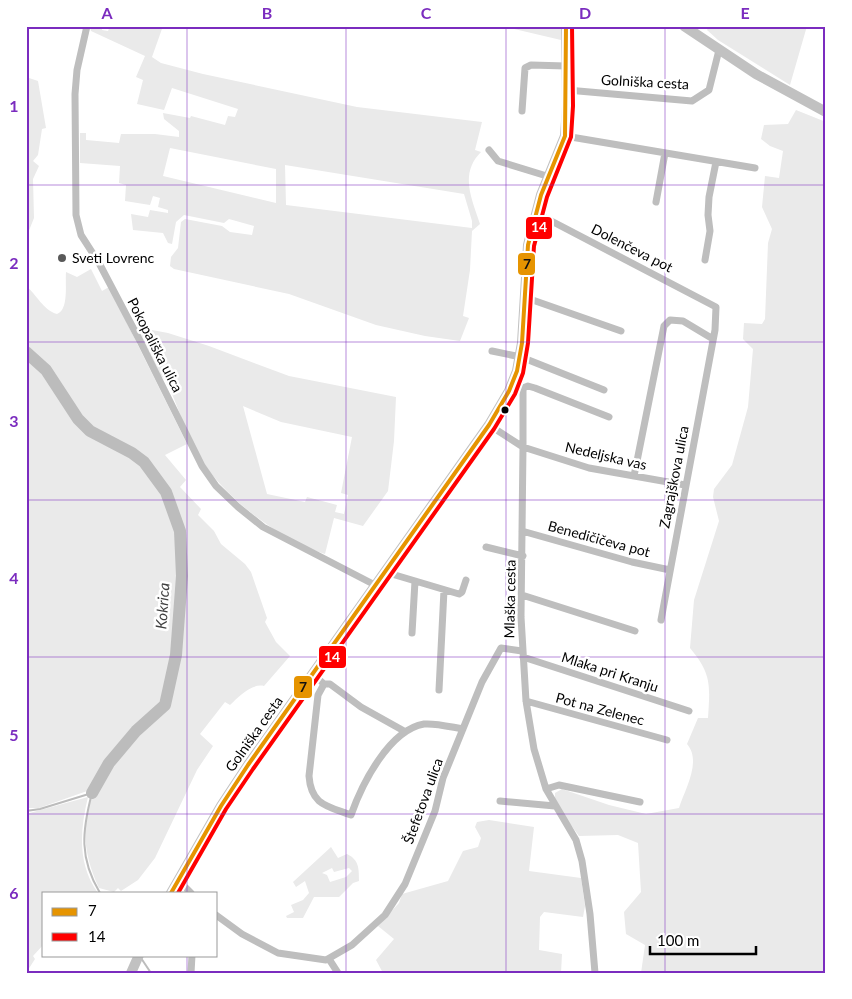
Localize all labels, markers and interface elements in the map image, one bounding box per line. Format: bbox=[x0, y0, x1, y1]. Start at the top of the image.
text: A bbox=[100, 3, 113, 22]
text: B bbox=[262, 3, 272, 22]
text: C bbox=[421, 3, 432, 22]
text: D bbox=[579, 3, 591, 22]
text: E bbox=[740, 3, 750, 22]
street label: Golniška cesta bbox=[601, 71, 690, 92]
text: 1 bbox=[9, 96, 19, 115]
line badge: 14 bbox=[525, 216, 553, 240]
text: 14 bbox=[531, 218, 547, 235]
street label: Dolenčeva pot bbox=[589, 220, 676, 275]
place label: Sveti Lovrenc bbox=[72, 249, 154, 266]
marker: Sveti Lovrenc bbox=[56, 252, 68, 264]
line badge: 7 bbox=[517, 252, 536, 276]
text: 2 bbox=[9, 253, 19, 272]
text: 7 bbox=[523, 255, 531, 272]
street label: Pokopališka ulica bbox=[124, 295, 187, 395]
unlabelled marker bbox=[500, 405, 510, 415]
text: 3 bbox=[9, 411, 19, 430]
street label: Zagrajškova ulica bbox=[655, 424, 692, 530]
street label: Nedeljska vas bbox=[564, 438, 649, 473]
street label: Benedičičeva pot bbox=[546, 517, 652, 560]
street label: Mlaška cesta bbox=[500, 559, 519, 639]
text: 4 bbox=[9, 568, 19, 587]
water label: Kokrica bbox=[151, 582, 173, 630]
line badge: 14 bbox=[318, 645, 347, 669]
text: 14 bbox=[324, 648, 340, 665]
street label: Mlaka pri Kranju bbox=[560, 648, 661, 695]
line badge: 7 bbox=[293, 675, 313, 699]
text: 7 bbox=[299, 678, 307, 695]
street label: Pot na Zelenec bbox=[554, 689, 647, 729]
street label: Golniška cesta bbox=[221, 693, 286, 775]
text: 5 bbox=[9, 725, 19, 744]
street label: Štefetova ulica bbox=[399, 756, 446, 846]
text: 6 bbox=[9, 883, 19, 902]
legend bbox=[42, 892, 218, 956]
text: 7 bbox=[88, 901, 97, 919]
scale bar bbox=[650, 924, 756, 956]
text: 14 bbox=[88, 927, 106, 945]
text: 100 m bbox=[657, 931, 699, 949]

